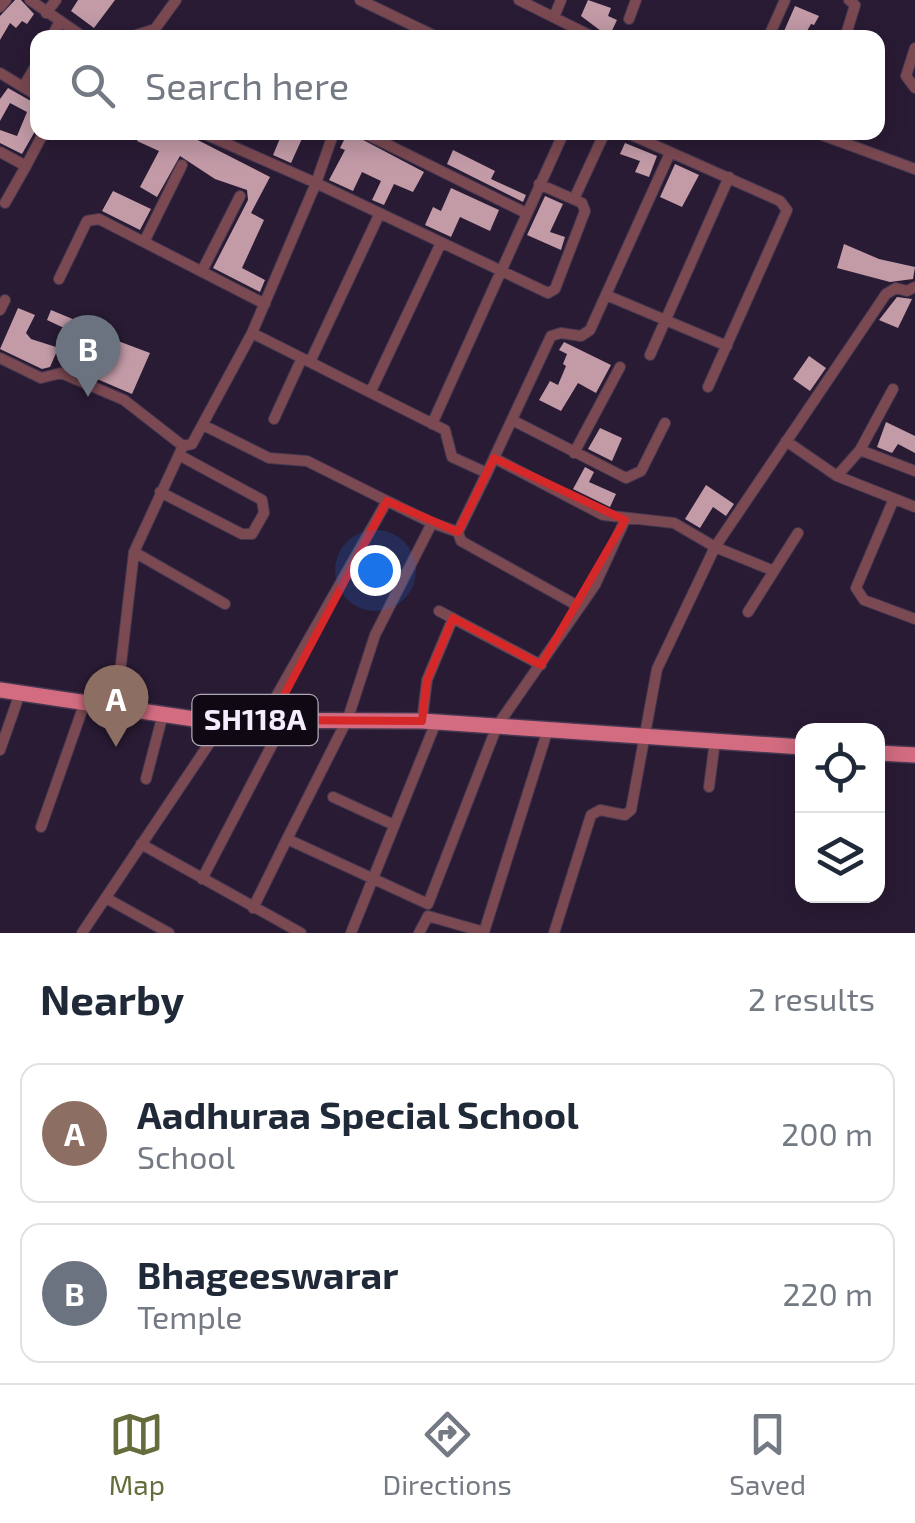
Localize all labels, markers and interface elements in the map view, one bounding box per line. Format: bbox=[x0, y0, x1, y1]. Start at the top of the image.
search box bbox=[30, 30, 885, 140]
icon: search bbox=[65, 58, 120, 113]
text: Search here bbox=[145, 62, 349, 108]
pin: B bbox=[56, 314, 120, 397]
your location bbox=[350, 545, 401, 596]
pin: A bbox=[84, 664, 148, 747]
road number: SH118A bbox=[192, 695, 318, 745]
map controls bbox=[795, 723, 885, 903]
button: locate bbox=[795, 723, 885, 813]
button: layers bbox=[795, 813, 885, 903]
text: Nearby bbox=[40, 973, 184, 1023]
text: 2 results bbox=[748, 979, 875, 1017]
text: Aadhuraa Special School bbox=[137, 1091, 579, 1137]
text: A bbox=[64, 1114, 85, 1152]
text: 200 m bbox=[781, 1114, 873, 1152]
text: School bbox=[137, 1137, 235, 1175]
text: Bhageeswarar bbox=[137, 1251, 399, 1297]
text: B bbox=[64, 1274, 85, 1312]
text: 220 m bbox=[783, 1274, 873, 1312]
text: Temple bbox=[137, 1297, 242, 1335]
tab: Map bbox=[109, 1407, 165, 1501]
tab: Directions bbox=[383, 1407, 512, 1501]
tab: Saved bbox=[729, 1407, 806, 1501]

